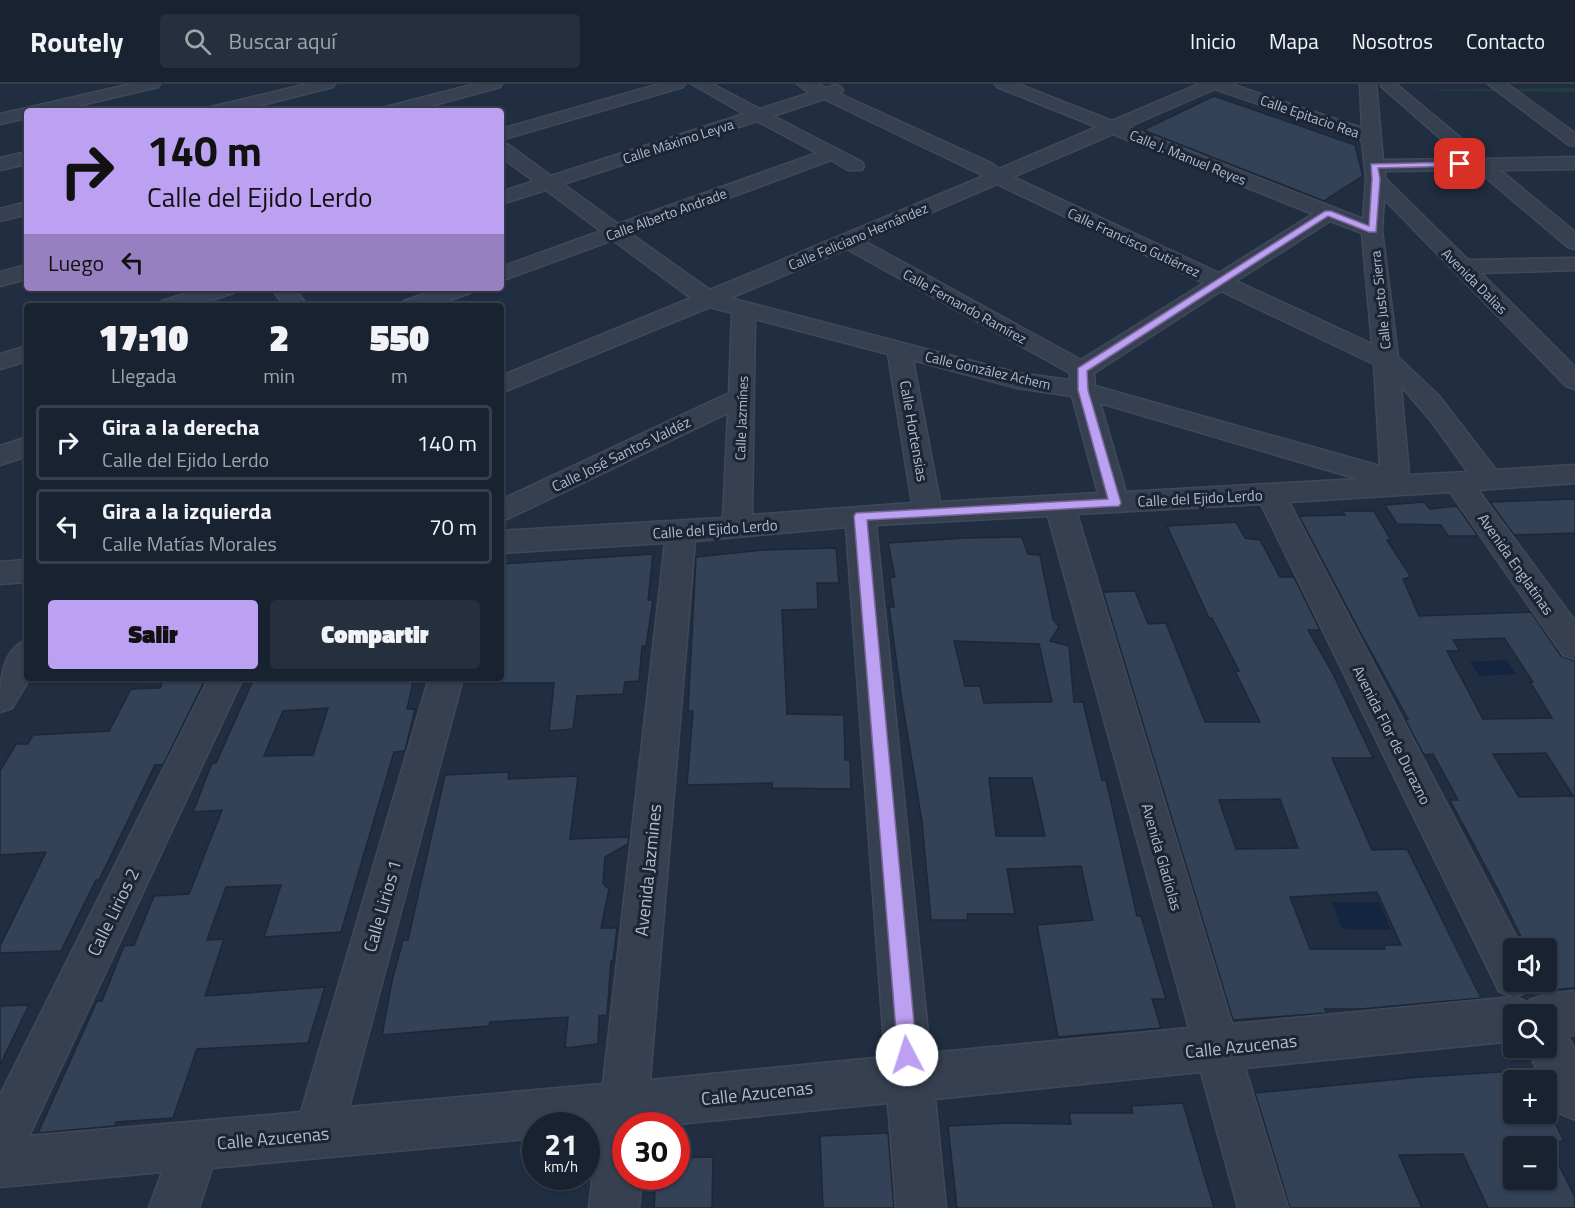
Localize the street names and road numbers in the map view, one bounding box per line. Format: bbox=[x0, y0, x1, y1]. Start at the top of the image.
street label: Calle Epitacio Rea bbox=[1258, 89, 1362, 143]
street label: Calle Máximo Leyva bbox=[620, 113, 736, 169]
street label: Calle J. Manuel Reyes bbox=[1127, 124, 1249, 190]
street label: Calle Alberto Andrade bbox=[603, 182, 729, 246]
street label: Calle Feliciano Hernández bbox=[785, 197, 931, 275]
street label: Calle Francisco Gutiérrez bbox=[1064, 202, 1204, 282]
street label: Avenida Dalias bbox=[1437, 243, 1513, 319]
street label: Calle Justo Sierra bbox=[1364, 250, 1396, 350]
street label: Calle Fernando Ramírez bbox=[899, 263, 1031, 349]
street label: Calle González Achem bbox=[923, 345, 1053, 395]
street label: Calle Jazmínes bbox=[729, 375, 753, 461]
street label: Calle Hortensias bbox=[894, 379, 934, 483]
street label: Calle José Santos Valdéz bbox=[548, 410, 695, 498]
street label: Calle del Ejido Lerdo bbox=[1137, 483, 1263, 513]
street label: Avenida Englatinas bbox=[1472, 508, 1560, 620]
street label: Calle del Ejido Lerdo bbox=[652, 513, 778, 545]
street label: Avenida Flor de Durazno bbox=[1347, 662, 1437, 809]
street label: Avenida Gladiolas bbox=[1136, 801, 1188, 913]
street label: Avenida Jazmines bbox=[628, 803, 668, 937]
street label: Calle Lirios 1 bbox=[356, 857, 408, 955]
street label: Calle Lirios 2 bbox=[80, 863, 146, 961]
street label: Calle Azucenas bbox=[1184, 1027, 1298, 1065]
street label: Calle Azucenas bbox=[700, 1074, 814, 1112]
street label: Calle Azucenas bbox=[216, 1120, 330, 1156]

